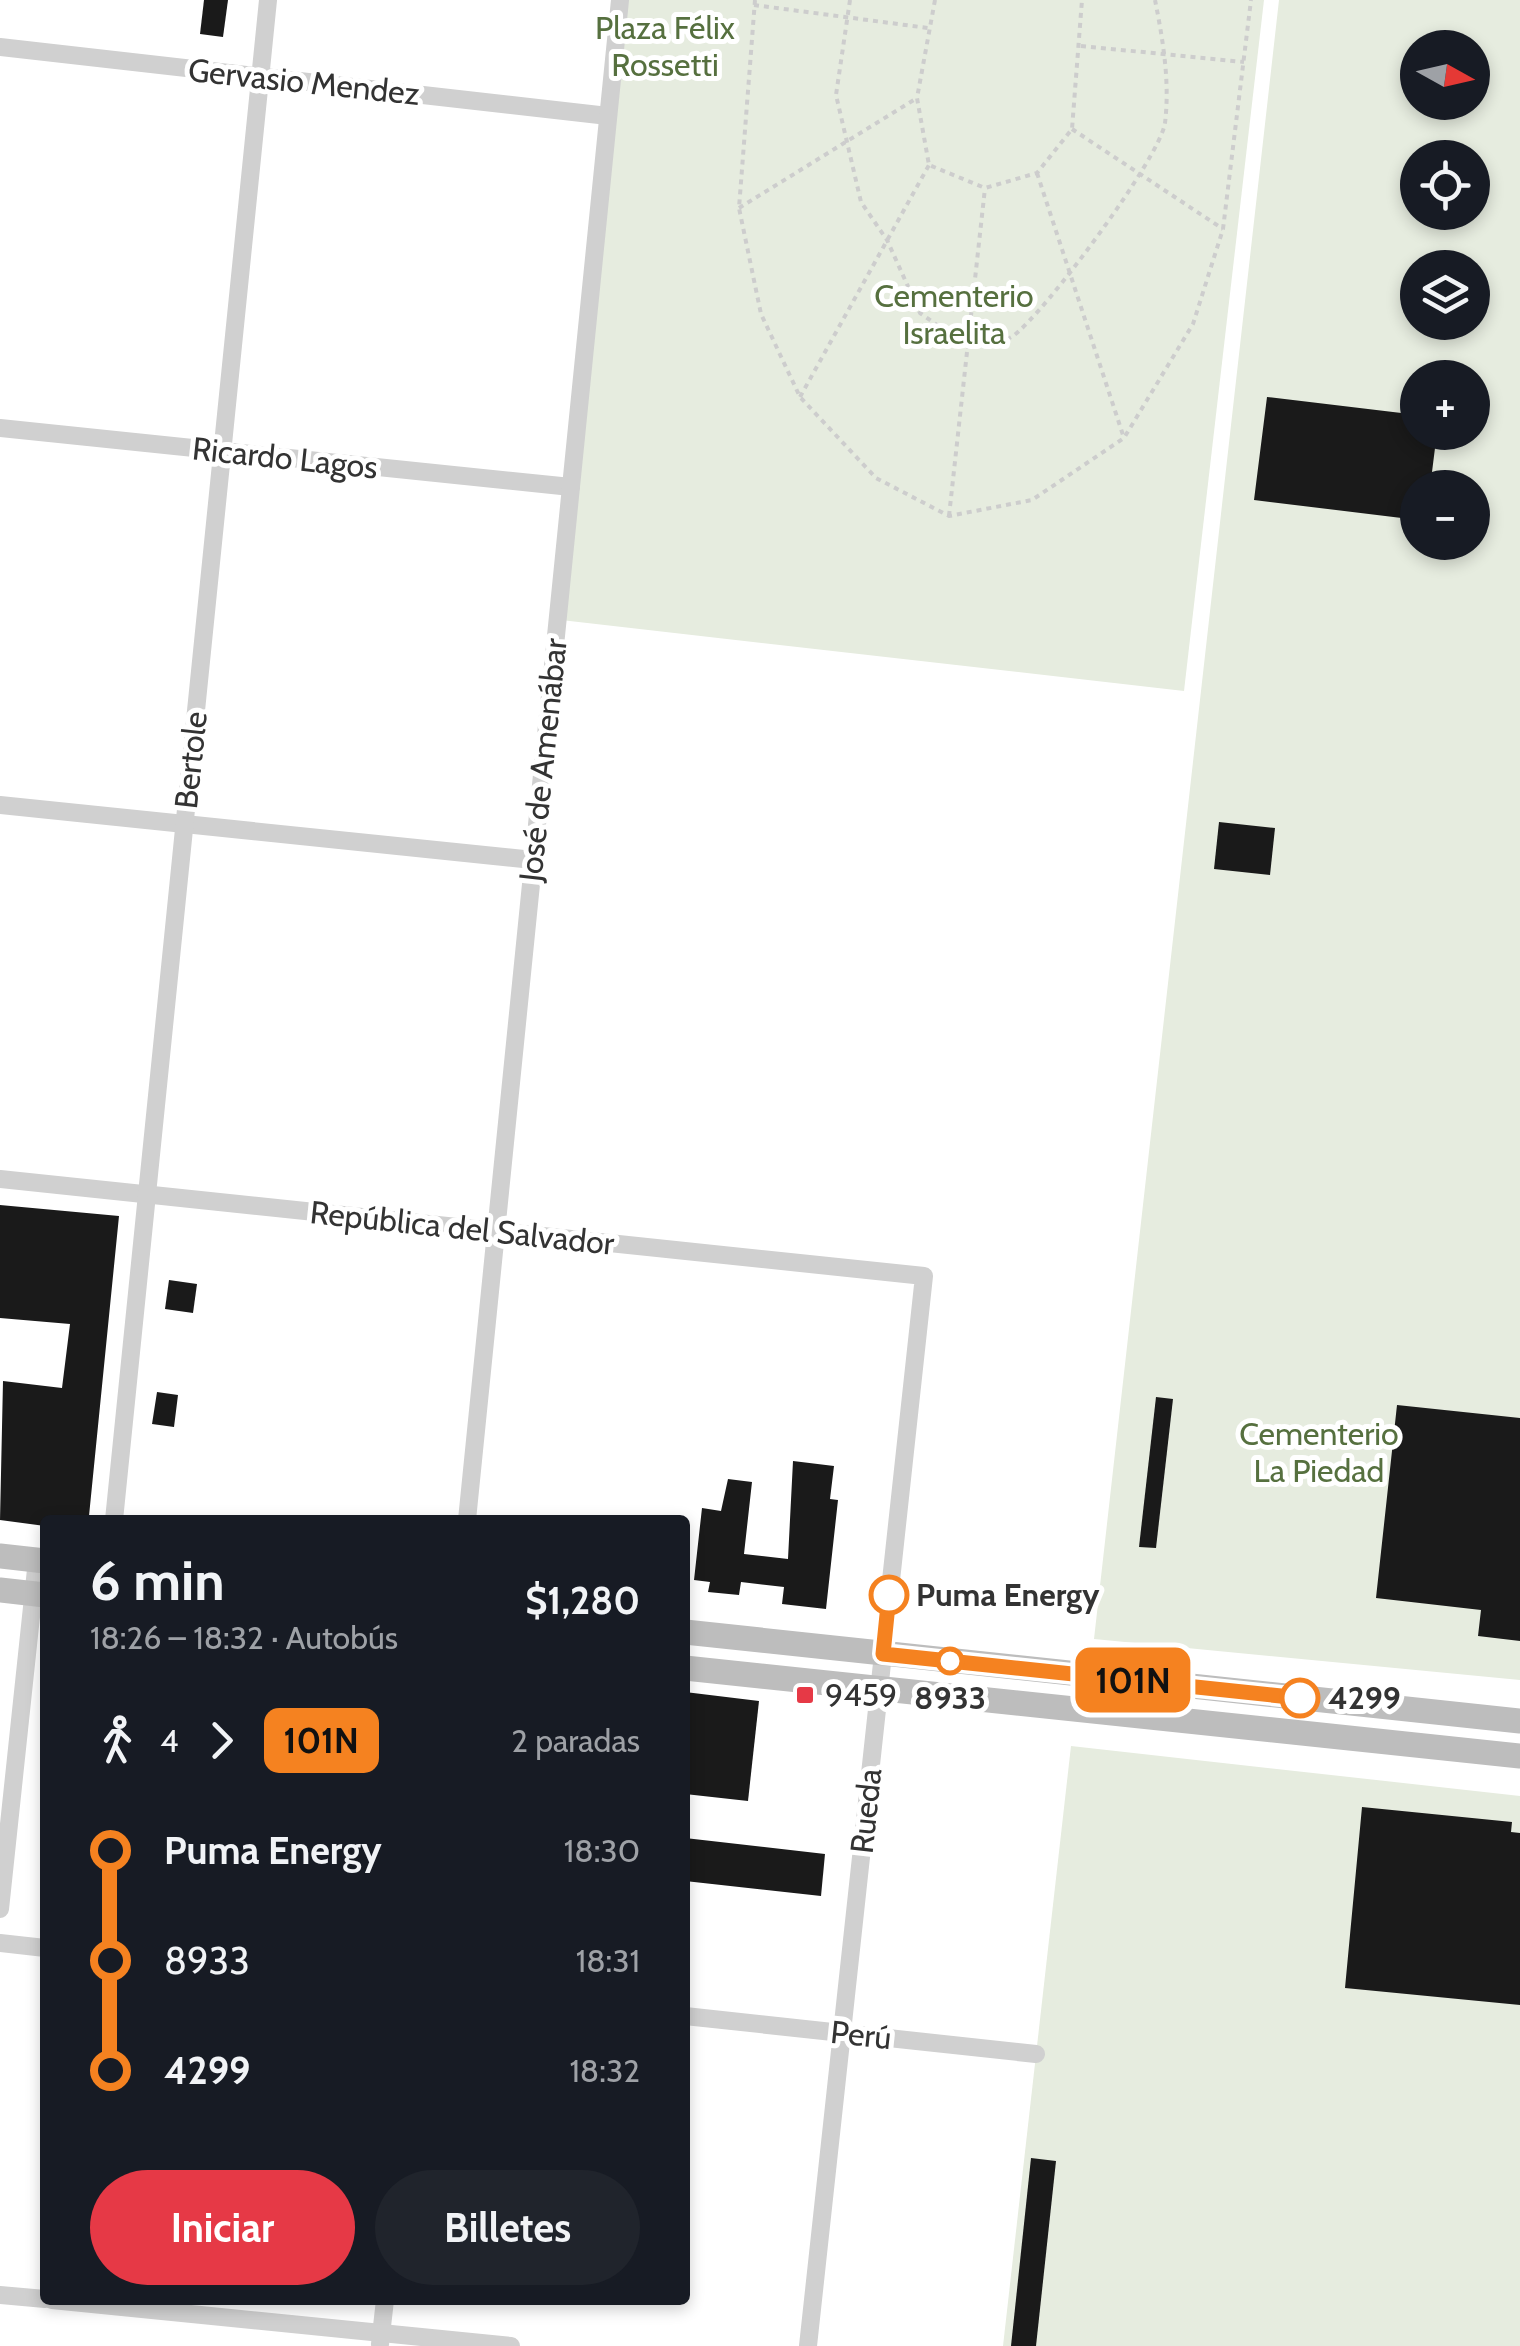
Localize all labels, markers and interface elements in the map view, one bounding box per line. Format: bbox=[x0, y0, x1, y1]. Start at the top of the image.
park label: Plaza Félix Rossetti bbox=[595, 8, 735, 84]
north arrow bbox=[1400, 30, 1490, 120]
map controls bbox=[1400, 30, 1490, 560]
street label: Gervasio Mendez bbox=[186, 50, 422, 113]
button: locate bbox=[1400, 140, 1490, 230]
button: layers bbox=[1400, 250, 1490, 340]
park label: Cementerio Israelita bbox=[874, 276, 1034, 352]
button: + bbox=[1400, 360, 1490, 450]
street label: Ricardo Lagos bbox=[190, 428, 380, 487]
button: − bbox=[1400, 470, 1490, 560]
street label: José de Amenábar bbox=[510, 636, 575, 884]
street label: Bertole bbox=[166, 709, 215, 811]
street label: República del Salvador bbox=[308, 1192, 617, 1263]
park label: Cementerio La Piedad bbox=[1239, 1414, 1399, 1490]
text: 6 min bbox=[90, 1547, 225, 1614]
place label: Puma Energy bbox=[916, 1575, 1100, 1614]
marker: Puma Energy bbox=[870, 1576, 908, 1614]
text: $1,280 bbox=[525, 1577, 640, 1624]
text: 18:26 – 18:32 · Autobús bbox=[90, 1618, 398, 1657]
marker: 8933 bbox=[937, 1648, 963, 1674]
line badge: 101N bbox=[1063, 1648, 1203, 1712]
text: 101N bbox=[1095, 1659, 1171, 1702]
place label: 9459 bbox=[825, 1675, 897, 1714]
place label: 8933 bbox=[914, 1678, 986, 1717]
place label: 4299 bbox=[1328, 1678, 1401, 1717]
marker: 4299 bbox=[1281, 1679, 1319, 1717]
marker: 9459 bbox=[794, 1684, 816, 1706]
icon: walk bbox=[90, 1713, 145, 1768]
icon: forward bbox=[194, 1713, 249, 1768]
text: 101N bbox=[284, 1719, 359, 1762]
text: 4 bbox=[160, 1721, 179, 1760]
text: 2 paradas bbox=[511, 1721, 640, 1760]
street label: Rueda bbox=[842, 1766, 889, 1855]
text: Puma Energy bbox=[164, 1827, 382, 1874]
text: 18:30 bbox=[564, 1831, 640, 1870]
text: 8933 bbox=[164, 1937, 250, 1984]
text: 18:31 bbox=[576, 1941, 640, 1980]
street label: Perú bbox=[829, 2012, 894, 2057]
text: 4299 bbox=[164, 2047, 250, 2094]
text: 18:32 bbox=[569, 2051, 640, 2090]
button: Iniciar bbox=[90, 2170, 355, 2285]
button: Billetes bbox=[375, 2170, 640, 2285]

